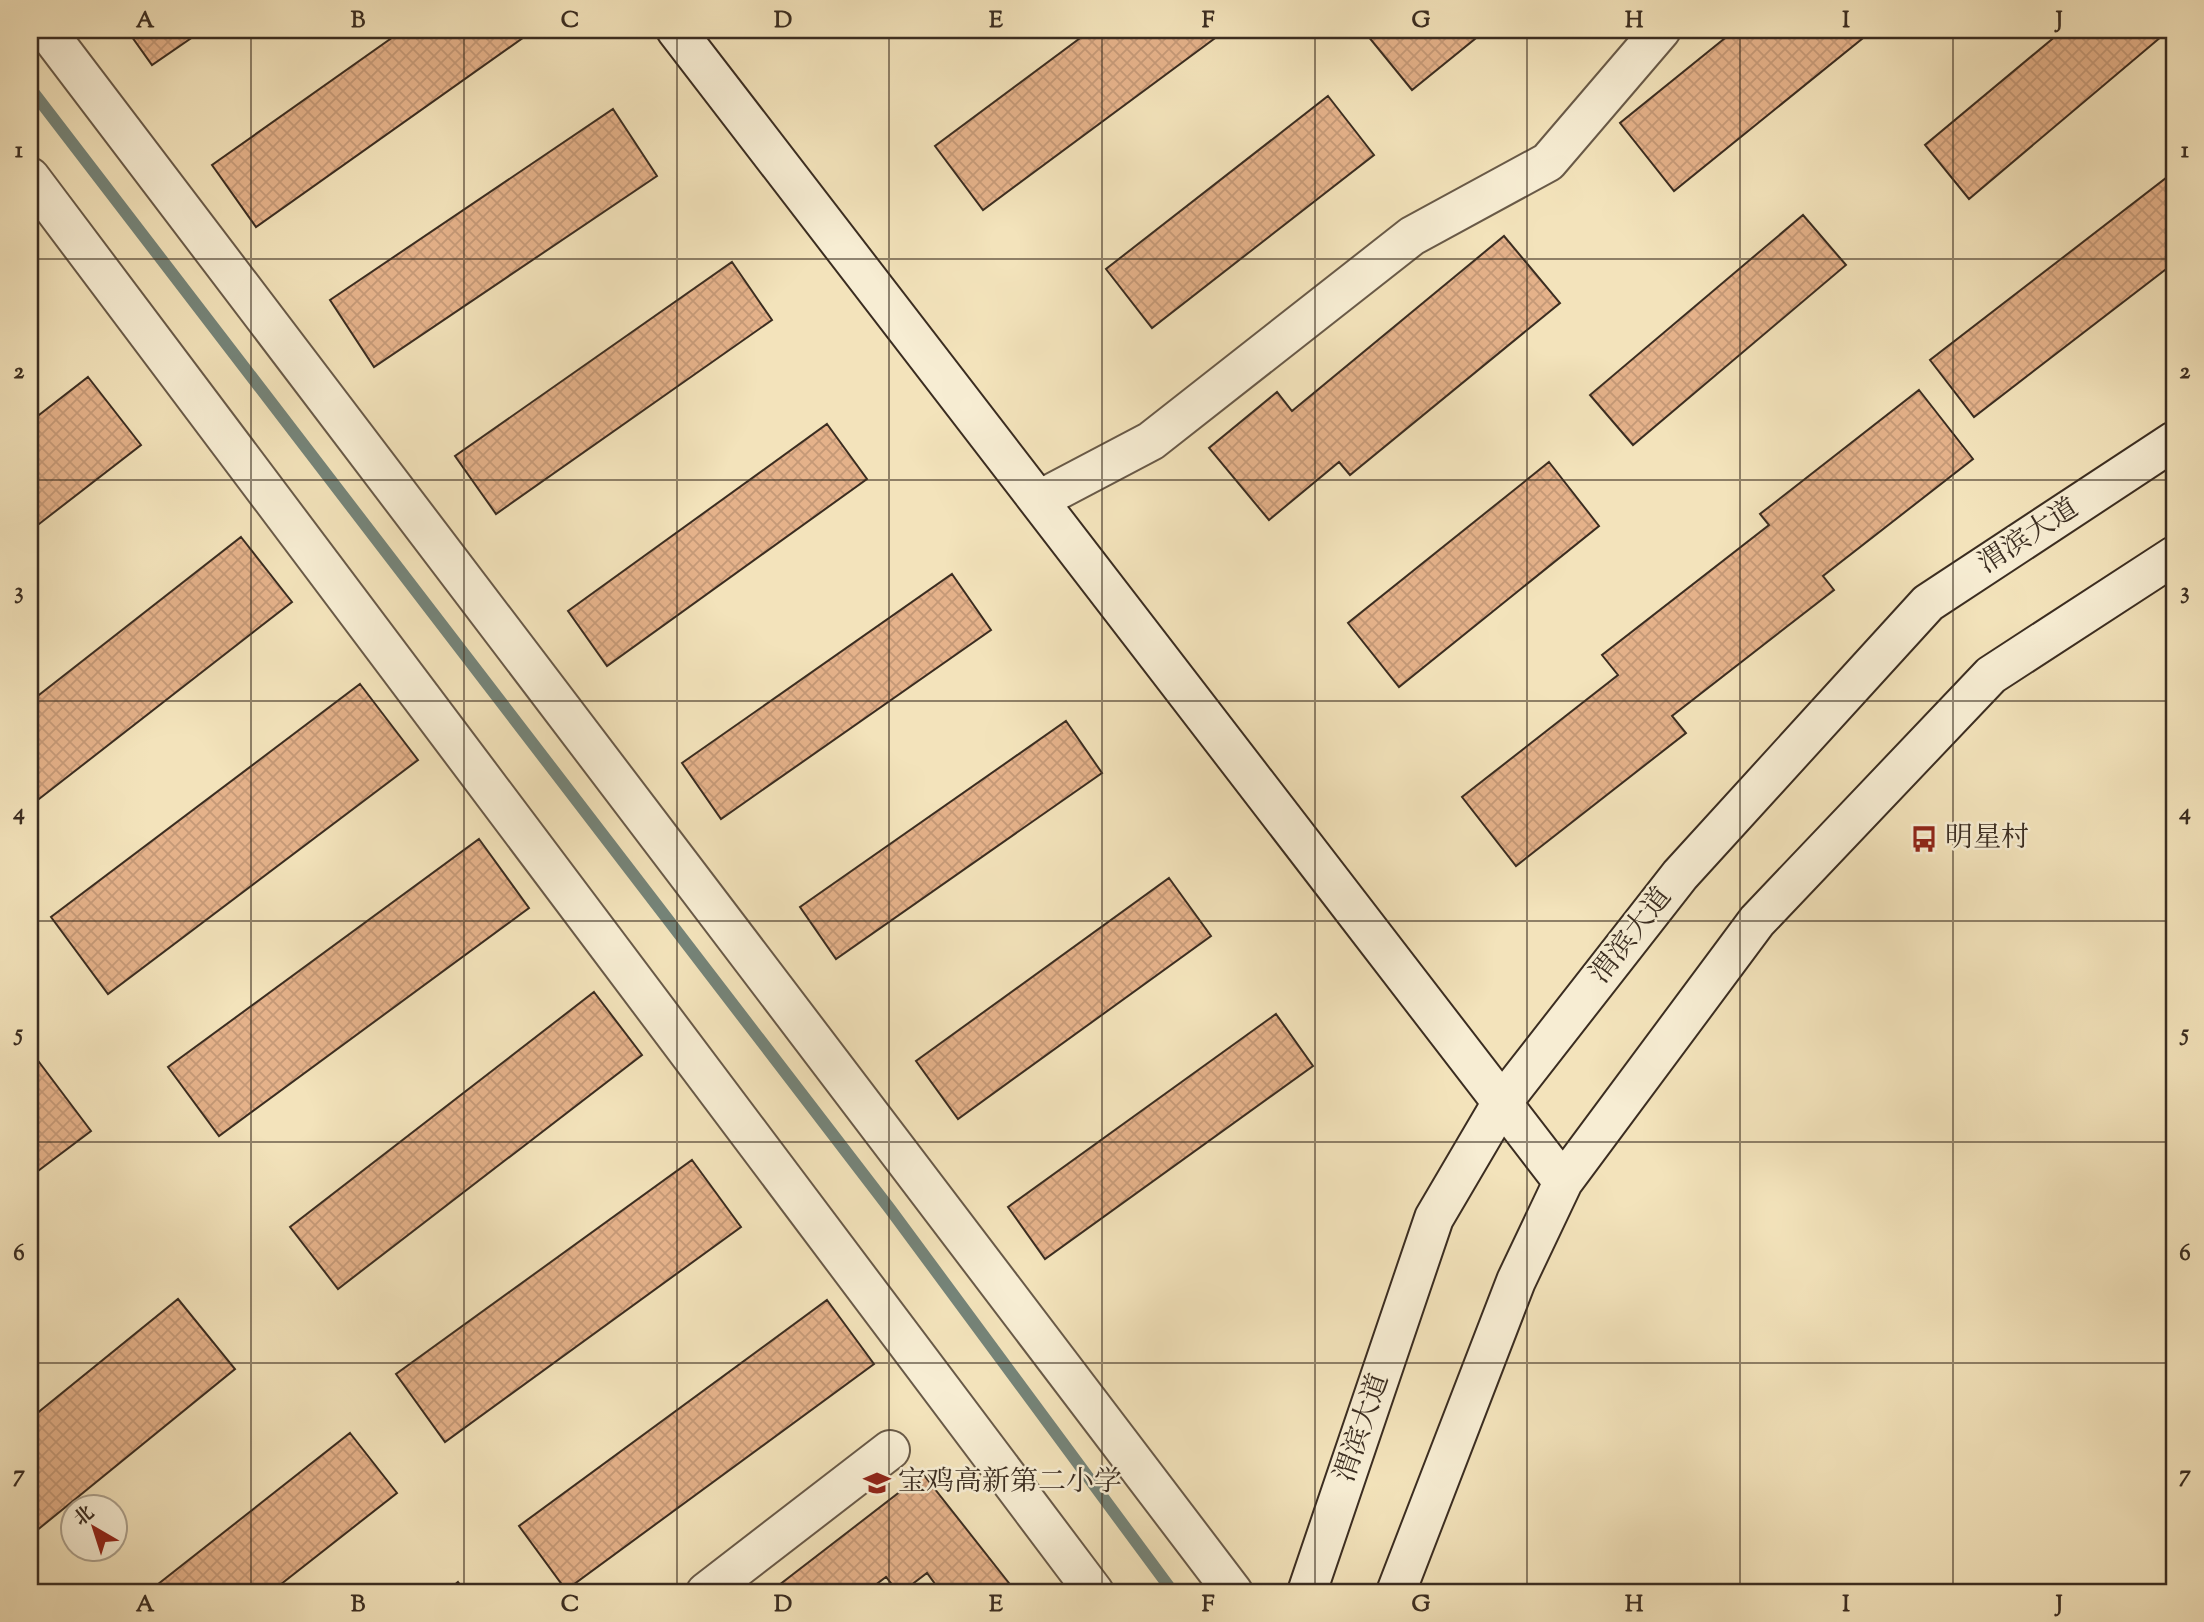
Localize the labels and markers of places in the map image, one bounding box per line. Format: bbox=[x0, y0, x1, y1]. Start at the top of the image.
place label: 明星村 bbox=[1945, 819, 2029, 859]
bus stop icon: 明星村 bbox=[1909, 824, 1939, 854]
place label: 宝鸡高新第二小学 bbox=[898, 1463, 1122, 1503]
school or university icon: 宝鸡高新第二小学 bbox=[862, 1468, 892, 1498]

